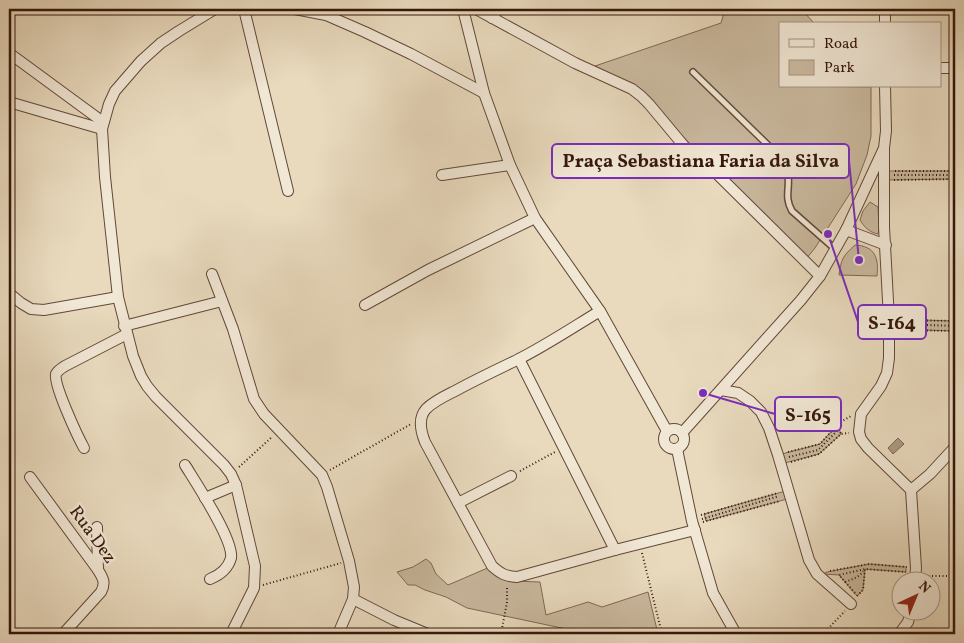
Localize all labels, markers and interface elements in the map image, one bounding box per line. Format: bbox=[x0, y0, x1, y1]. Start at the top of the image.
legend bbox=[779, 22, 942, 88]
text: Road bbox=[824, 34, 858, 55]
text: Park bbox=[824, 58, 855, 79]
callout: Praça Sebastiana Faria da Silva bbox=[552, 144, 849, 178]
text: Praça Sebastiana Faria da Silva bbox=[563, 149, 839, 175]
callout: S-164 bbox=[858, 305, 926, 339]
text: S-164 bbox=[868, 311, 916, 337]
callout: S-165 bbox=[775, 397, 841, 431]
text: S-165 bbox=[785, 403, 831, 429]
street label: Rua Dez bbox=[63, 501, 121, 569]
north arrow bbox=[892, 570, 942, 620]
text: N bbox=[914, 577, 934, 598]

